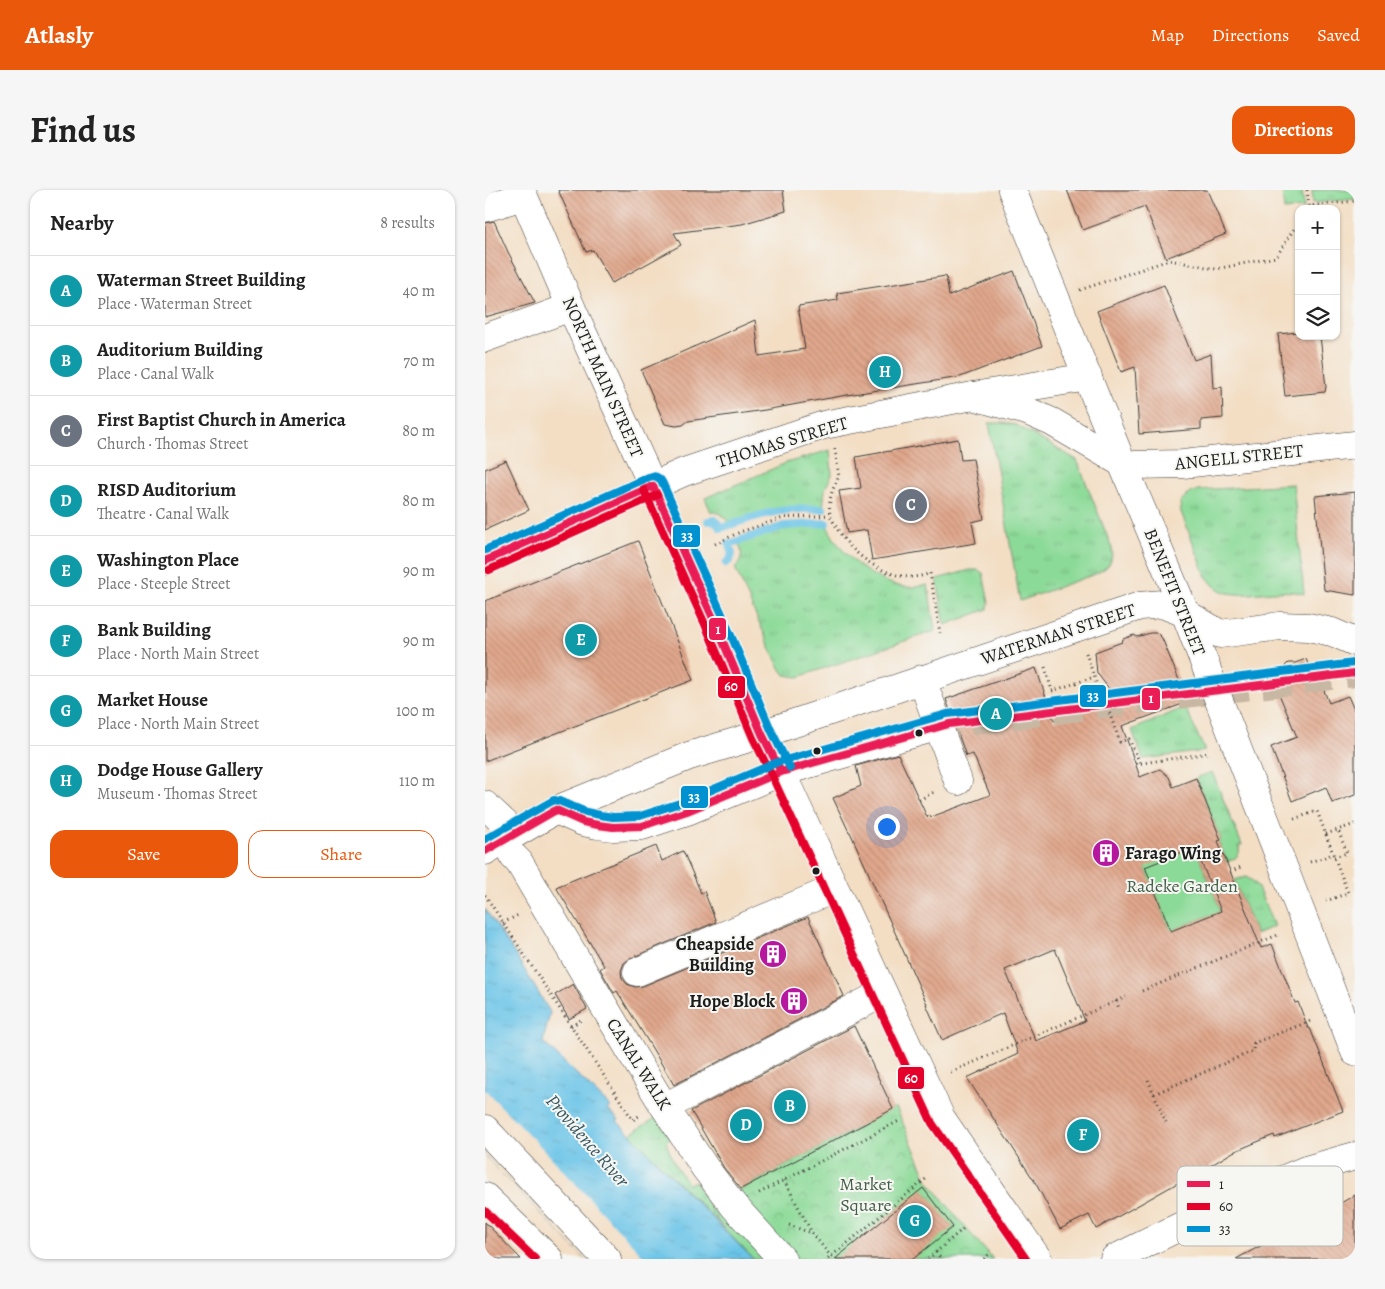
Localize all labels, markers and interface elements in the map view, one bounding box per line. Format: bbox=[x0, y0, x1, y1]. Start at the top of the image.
text: Atlasly bbox=[25, 19, 93, 51]
text: Map bbox=[1151, 23, 1184, 47]
text: Directions bbox=[1212, 23, 1289, 47]
text: Saved bbox=[1317, 23, 1360, 47]
text: Find us bbox=[30, 106, 136, 154]
button: Directions bbox=[1232, 106, 1355, 154]
map controls bbox=[1295, 205, 1340, 340]
button: + bbox=[1295, 205, 1340, 250]
text: Nearby bbox=[50, 209, 113, 237]
text: 8 results bbox=[380, 212, 435, 234]
button: − bbox=[1295, 250, 1340, 295]
text: Waterman Street Building bbox=[97, 267, 305, 293]
text: A bbox=[61, 280, 71, 302]
text: 40 m bbox=[403, 280, 435, 302]
text: Place · Waterman Street bbox=[97, 293, 252, 315]
street label: NORTH MAIN STREET bbox=[557, 293, 649, 461]
button: layers bbox=[1295, 295, 1340, 340]
text: Auditorium Building bbox=[97, 337, 263, 363]
text: B bbox=[61, 350, 71, 372]
text: 70 m bbox=[403, 350, 435, 372]
pin: H bbox=[869, 353, 901, 391]
text: Place · Canal Walk bbox=[97, 363, 214, 385]
text: First Baptist Church in America bbox=[97, 407, 346, 433]
street label: THOMAS STREET bbox=[713, 411, 851, 473]
text: C bbox=[61, 420, 71, 442]
text: 80 m bbox=[402, 420, 435, 442]
text: Church · Thomas Street bbox=[97, 433, 249, 455]
street label: ANGELL STREET bbox=[1173, 438, 1305, 476]
text: RISD Auditorium bbox=[97, 477, 236, 503]
pin: C bbox=[895, 486, 927, 524]
text: D bbox=[60, 490, 72, 512]
text: 80 m bbox=[402, 490, 435, 512]
text: Theatre · Canal Walk bbox=[97, 503, 229, 525]
line badge: 33 bbox=[672, 524, 701, 548]
street label: BENEFIT STREET bbox=[1139, 525, 1212, 659]
text: 33 bbox=[681, 527, 693, 546]
text: Washington Place bbox=[97, 547, 239, 573]
text: E bbox=[61, 560, 71, 582]
text: 90 m bbox=[403, 560, 435, 582]
text: Place · Steeple Street bbox=[97, 573, 231, 595]
street label: WATERMAN STREET bbox=[977, 598, 1139, 671]
text: Bank Building bbox=[97, 617, 211, 643]
line badge: 1 bbox=[708, 617, 727, 641]
text: 1 bbox=[715, 620, 721, 639]
pin: E bbox=[565, 621, 597, 659]
text: F bbox=[62, 630, 70, 652]
text: 90 m bbox=[403, 630, 435, 652]
text: Place · North Main Street bbox=[97, 643, 259, 665]
line badge: 60 bbox=[717, 675, 746, 699]
text: 60 bbox=[724, 677, 738, 696]
line badge: 33 bbox=[1079, 684, 1107, 708]
text: Market House bbox=[97, 687, 208, 713]
text: 33 bbox=[1087, 687, 1099, 706]
line badge: 1 bbox=[1141, 687, 1161, 711]
text: 1 bbox=[1148, 689, 1154, 708]
pin: A bbox=[980, 695, 1012, 733]
text: G bbox=[61, 700, 71, 722]
text: 100 m bbox=[396, 700, 435, 722]
text: Place · North Main Street bbox=[97, 713, 259, 735]
unlabelled marker bbox=[914, 728, 924, 738]
unlabelled marker bbox=[812, 746, 822, 756]
text: Dodge House Gallery bbox=[97, 757, 263, 783]
text: H bbox=[60, 770, 72, 792]
text: 110 m bbox=[399, 770, 435, 792]
text: Museum · Thomas Street bbox=[97, 783, 257, 805]
line badge: 33 bbox=[680, 785, 709, 809]
text: 33 bbox=[688, 788, 700, 807]
your location bbox=[874, 814, 900, 840]
button: Save bbox=[50, 830, 238, 878]
button: Share bbox=[248, 830, 435, 878]
building icon: Farago Wing bbox=[1091, 838, 1121, 868]
place label: Farago Wing bbox=[1125, 841, 1222, 865]
unlabelled marker bbox=[811, 866, 821, 876]
park label: Radeke Garden bbox=[1126, 874, 1238, 898]
place label: Cheapside Building bbox=[676, 932, 755, 977]
building icon: Cheapside Building bbox=[758, 939, 788, 969]
building icon: Hope Block bbox=[779, 986, 809, 1016]
place label: Hope Block bbox=[689, 989, 776, 1013]
street label: CANAL WALK bbox=[601, 1013, 677, 1115]
line badge: 60 bbox=[897, 1066, 925, 1090]
text: 60 bbox=[904, 1069, 918, 1088]
pin: B bbox=[774, 1087, 806, 1125]
water label: Providence River bbox=[540, 1089, 636, 1194]
pin: D bbox=[730, 1106, 762, 1144]
pin: F bbox=[1067, 1116, 1099, 1154]
legend bbox=[1177, 1166, 1343, 1246]
park label: Market Square bbox=[840, 1172, 893, 1217]
text: 1 bbox=[1219, 1175, 1224, 1194]
text: 60 bbox=[1219, 1197, 1233, 1216]
pin: G bbox=[899, 1202, 931, 1240]
text: 33 bbox=[1219, 1220, 1231, 1239]

